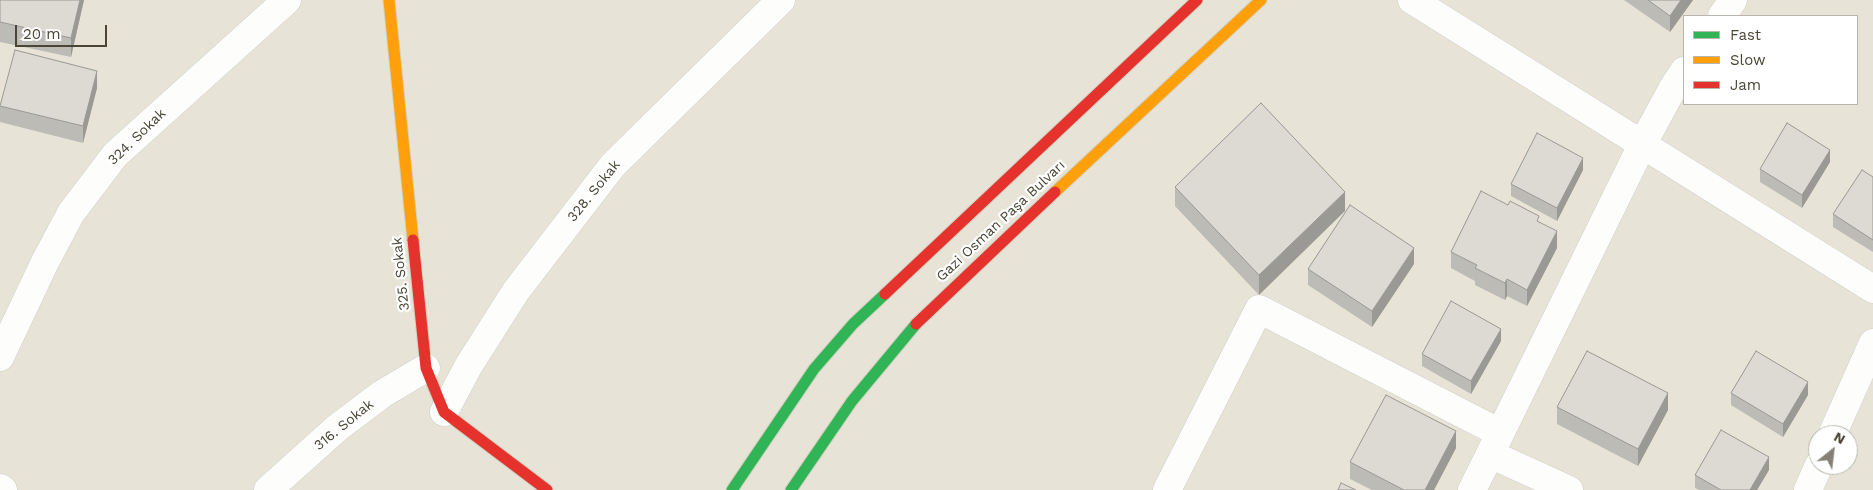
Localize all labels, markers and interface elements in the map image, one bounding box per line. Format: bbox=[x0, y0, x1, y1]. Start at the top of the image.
scale bar bbox=[18, 15, 110, 47]
legend bbox=[1683, 15, 1858, 105]
text: 20 m bbox=[23, 25, 61, 43]
text: Fast bbox=[1730, 26, 1761, 44]
text: Slow bbox=[1730, 51, 1766, 69]
text: Jam bbox=[1730, 76, 1761, 94]
street label: 324. Sokak bbox=[105, 105, 169, 169]
street label: 328. Sokak bbox=[564, 157, 624, 225]
street label: Gazi Osman Paşa Bulvarı bbox=[933, 157, 1069, 285]
street label: 325. Sokak bbox=[389, 236, 413, 312]
street label: 316. Sokak bbox=[311, 396, 377, 454]
north arrow bbox=[1808, 425, 1858, 475]
text: N bbox=[1831, 428, 1848, 447]

